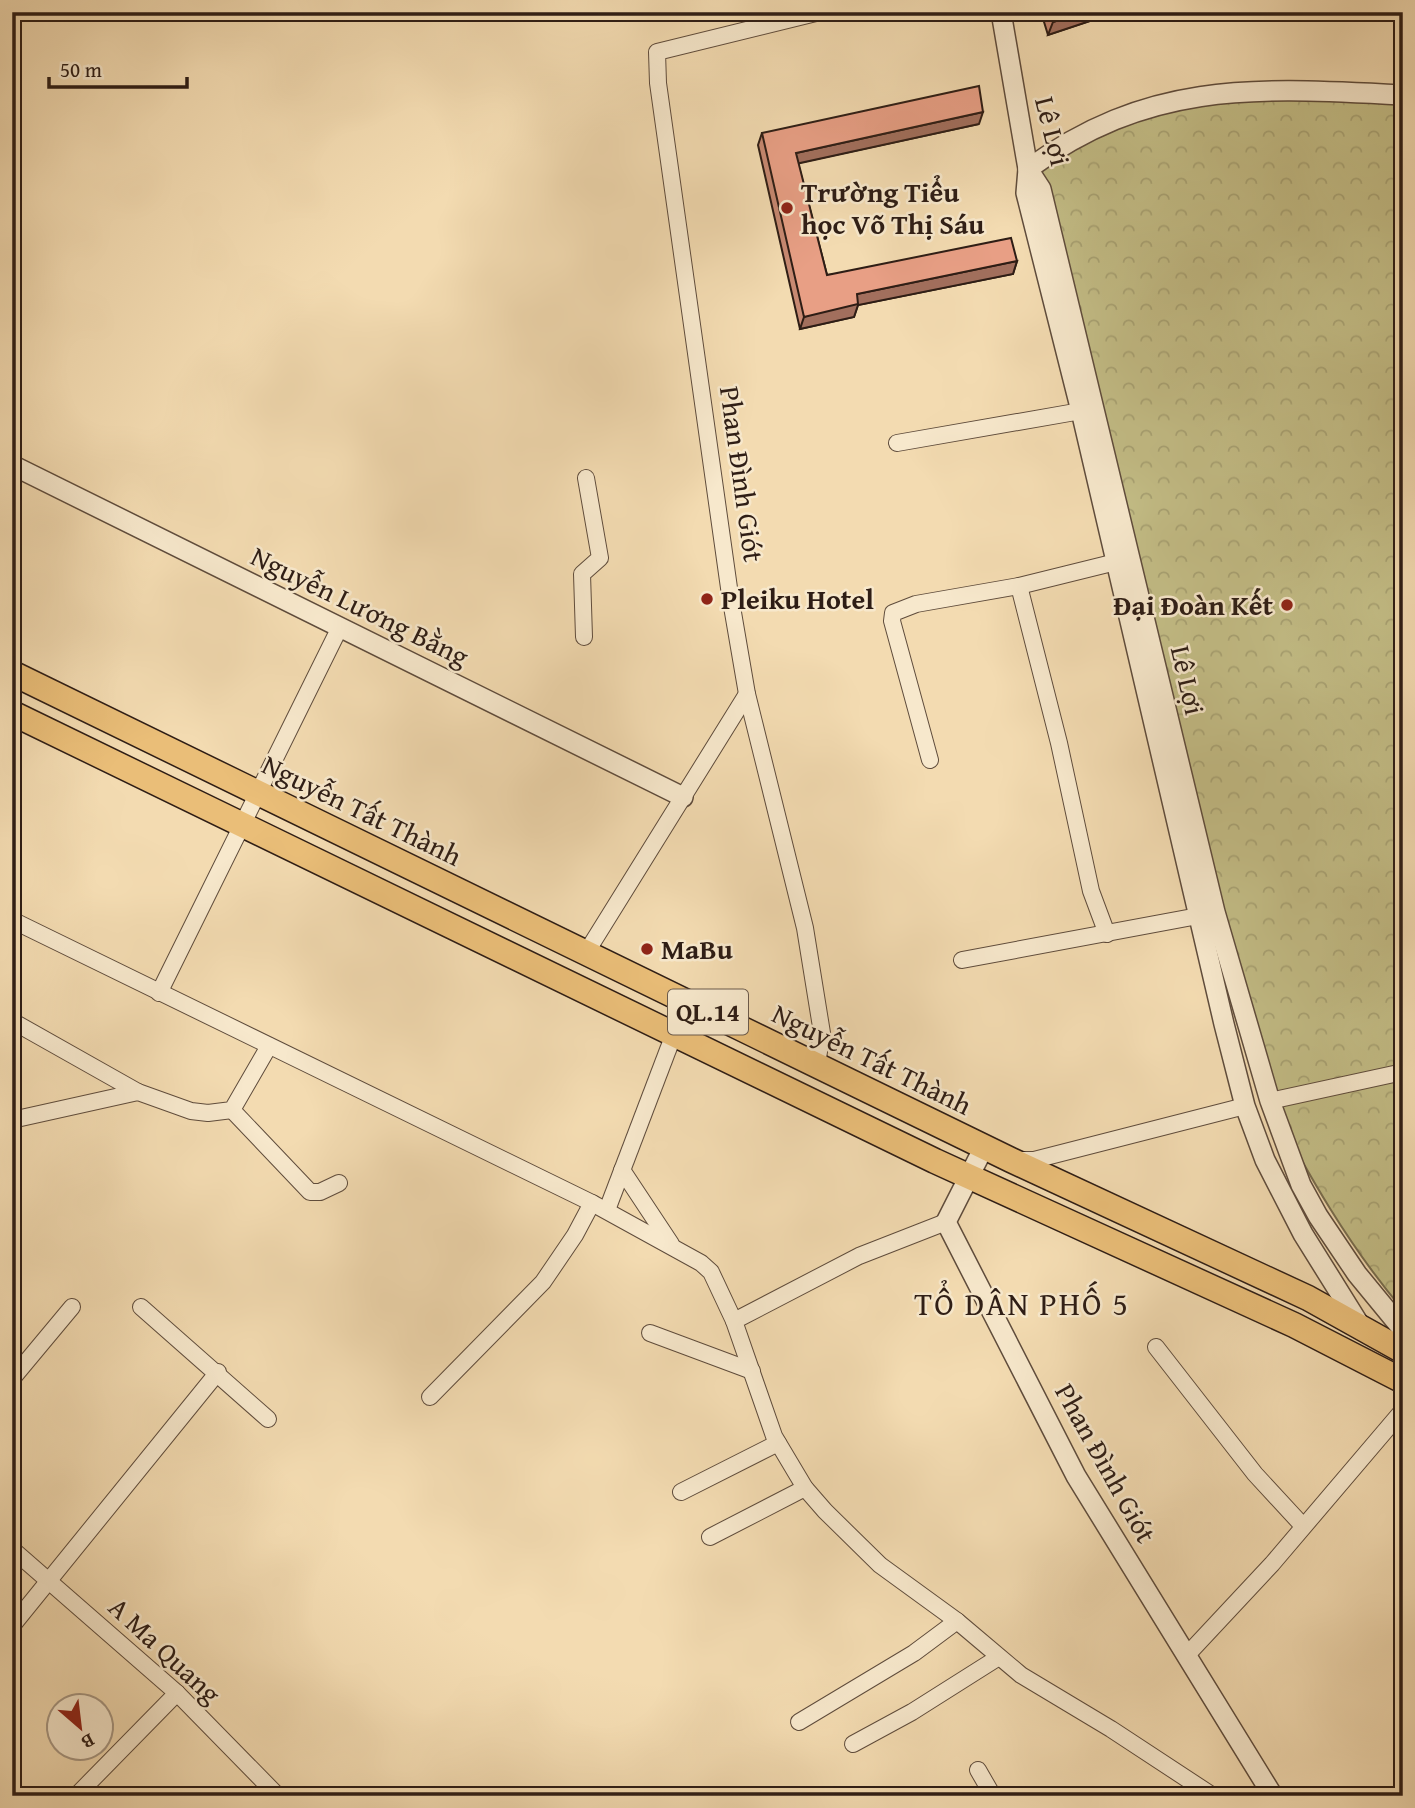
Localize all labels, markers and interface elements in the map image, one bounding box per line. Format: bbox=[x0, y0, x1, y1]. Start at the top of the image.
scale bar bbox=[49, 46, 187, 90]
text: 50 m bbox=[60, 54, 102, 85]
street label: Lê Lợi bbox=[1025, 92, 1082, 170]
place label: Trường Tiểu học Võ Thị Sáu bbox=[801, 171, 984, 244]
marker: Trường Tiểu học Võ Thị Sáu bbox=[779, 200, 795, 216]
street label: Phan Đình Giót bbox=[710, 383, 775, 564]
street label: Nguyễn Lương Bằng bbox=[244, 535, 476, 676]
place label: Pleiku Hotel bbox=[721, 578, 874, 619]
place label: Đại Đoàn Kết bbox=[1113, 584, 1273, 625]
marker: Pleiku Hotel bbox=[699, 591, 715, 607]
marker: Đại Đoàn Kết bbox=[1279, 597, 1295, 613]
street label: Lê Lợi bbox=[1161, 641, 1216, 719]
street label: Nguyễn Tất Thành bbox=[256, 743, 469, 876]
place label: MaBu bbox=[661, 928, 733, 969]
marker: MaBu bbox=[639, 941, 655, 957]
road number: QL.14 bbox=[668, 990, 748, 1035]
street label: Nguyễn Tất Thành bbox=[766, 992, 979, 1125]
district label: TỔ DÂN PHỐ 5 bbox=[914, 1280, 1130, 1327]
street label: Phan Đình Giót bbox=[1046, 1375, 1167, 1550]
street label: A Ma Quang bbox=[100, 1587, 231, 1713]
north arrow bbox=[46, 1692, 116, 1762]
text: B bbox=[76, 1727, 100, 1757]

